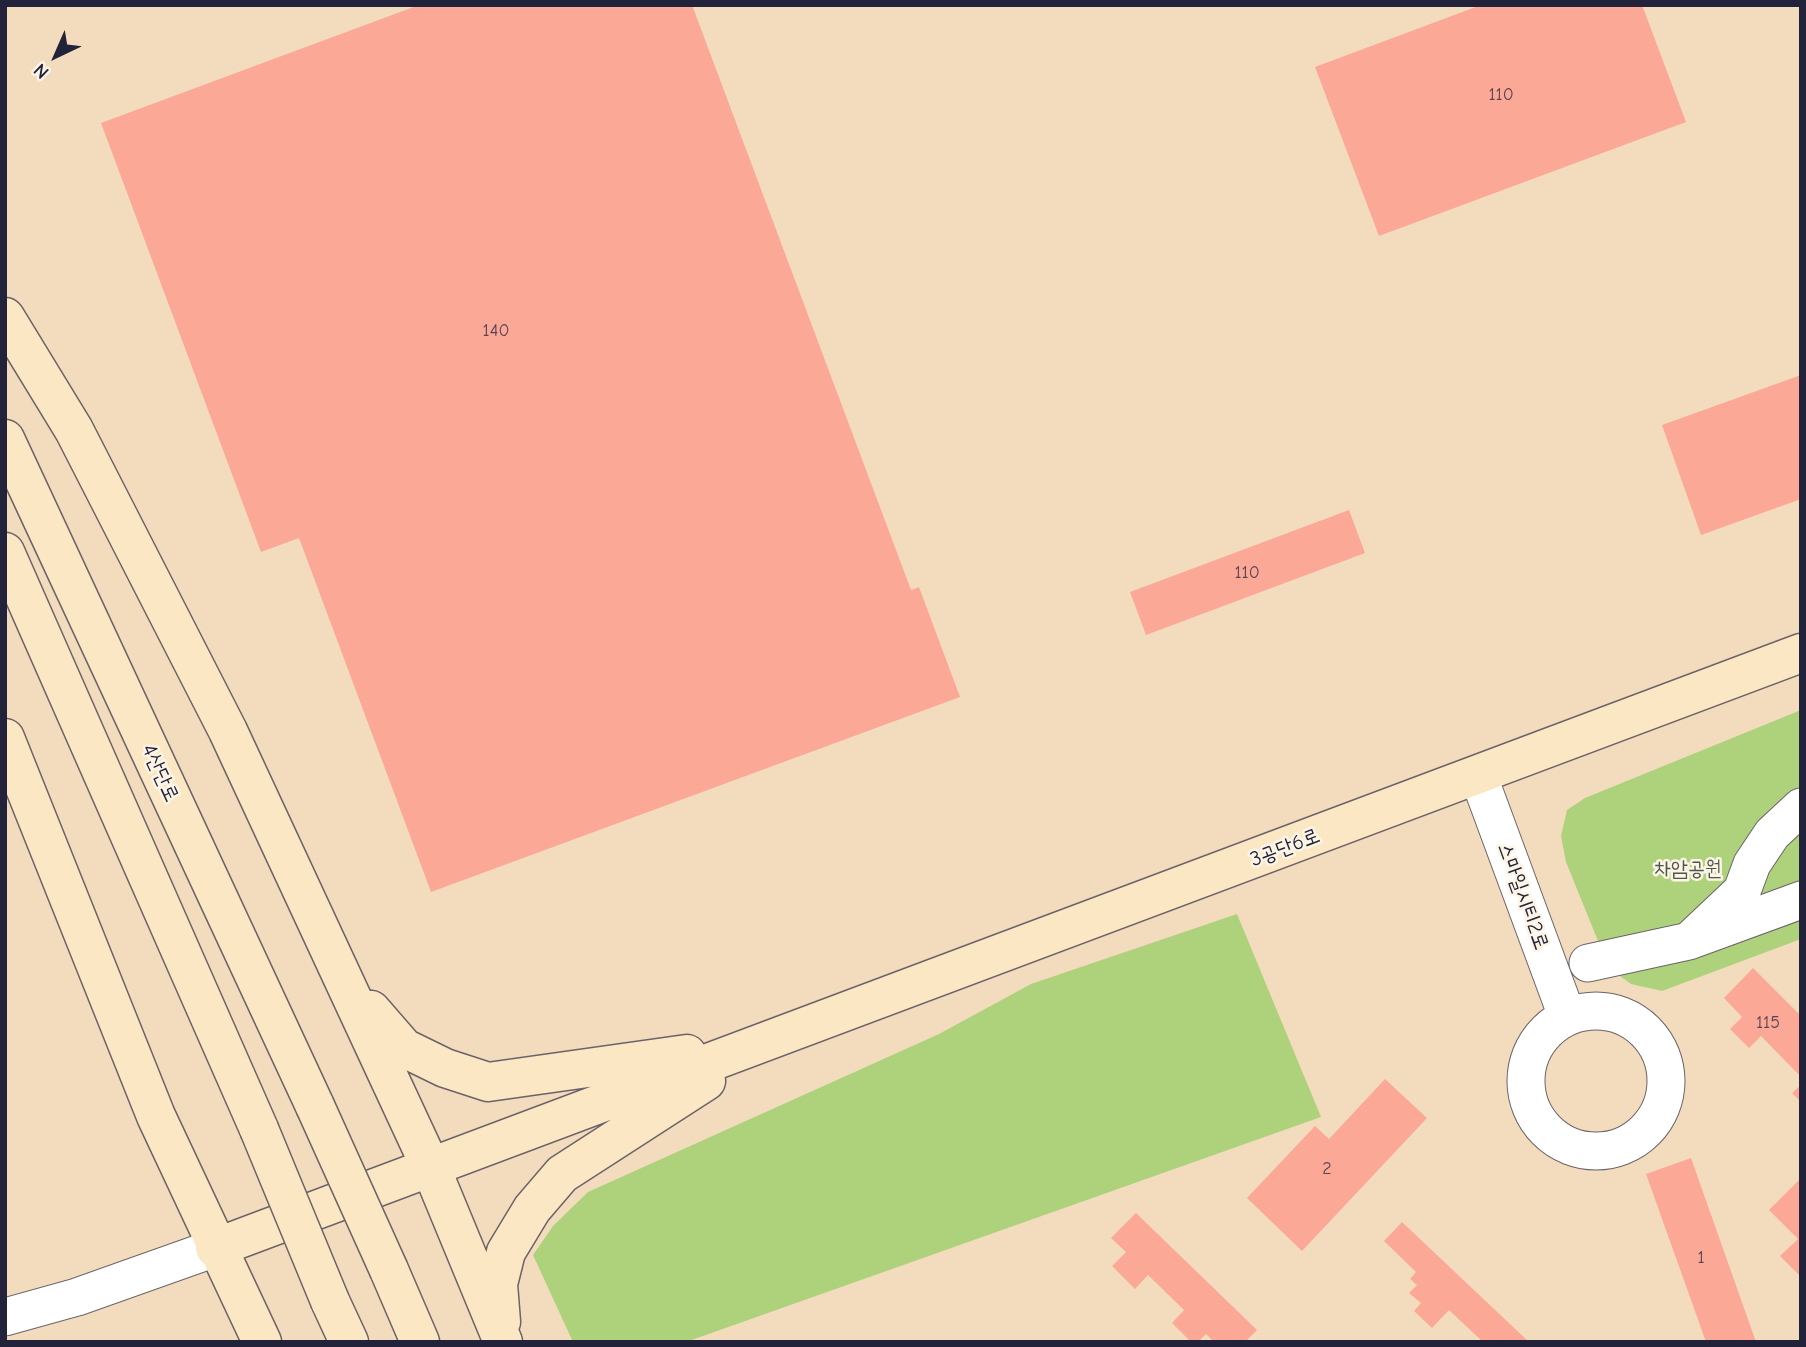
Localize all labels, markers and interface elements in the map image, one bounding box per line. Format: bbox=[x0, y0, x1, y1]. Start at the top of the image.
north arrow bbox=[21, 21, 91, 91]
text: N bbox=[29, 59, 54, 83]
house number: 110 bbox=[1488, 84, 1514, 106]
house number: 140 bbox=[483, 320, 509, 342]
house number: 110 bbox=[1234, 562, 1260, 584]
street label: 4산단로 bbox=[136, 740, 184, 806]
street label: 3공단6로 bbox=[1247, 823, 1323, 873]
street label: 스마일시티2로 bbox=[1492, 839, 1554, 953]
park label: 차암공원 bbox=[1654, 856, 1722, 882]
house number: 115 bbox=[1756, 1012, 1780, 1034]
house number: 2 bbox=[1322, 1158, 1332, 1180]
house number: 1 bbox=[1697, 1247, 1705, 1269]

